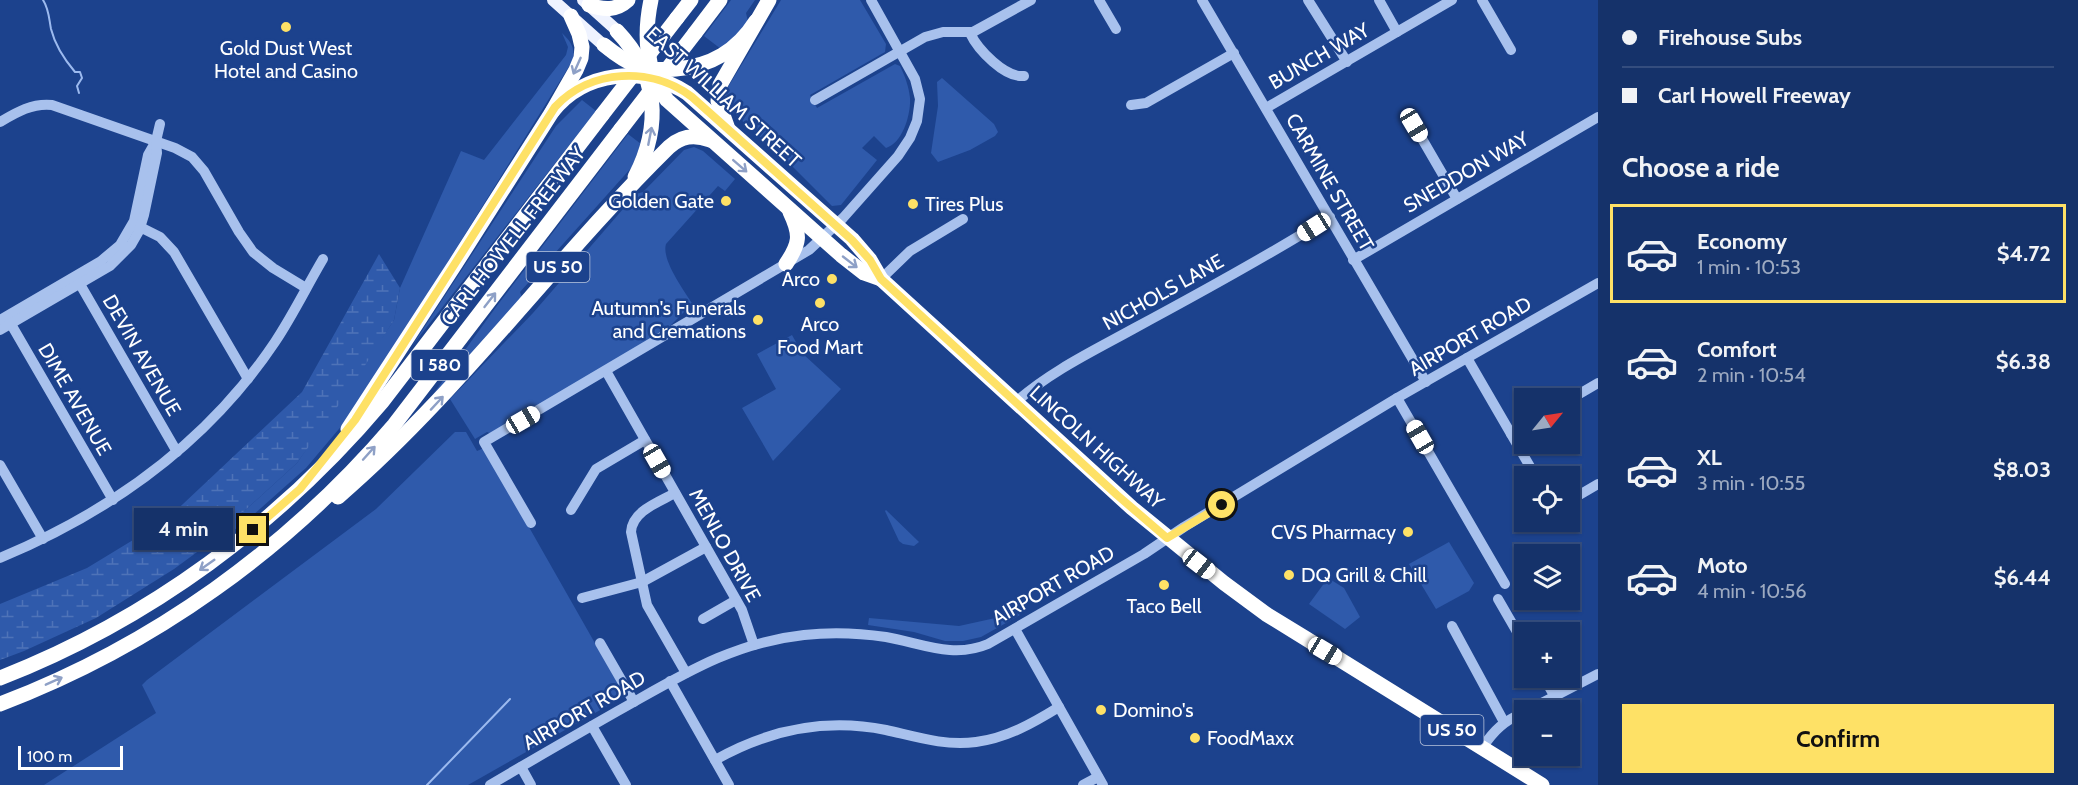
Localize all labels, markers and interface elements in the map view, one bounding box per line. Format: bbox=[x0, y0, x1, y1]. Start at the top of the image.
street label: BUNCH WAY bbox=[1265, 17, 1374, 94]
marker: Gold Dust West Hotel and Casino bbox=[279, 20, 293, 34]
street label: EAST WILLIAM STREET bbox=[642, 21, 806, 173]
text: Firehouse Subs bbox=[1658, 24, 1802, 51]
place label: Gold Dust West Hotel and Casino bbox=[214, 36, 358, 83]
one-way arrow bbox=[571, 56, 583, 74]
text: Carl Howell Freeway bbox=[1658, 82, 1851, 109]
car bbox=[1397, 105, 1431, 145]
street label: CARMINE STREET bbox=[1281, 109, 1379, 255]
street label: SNEDDON WAY bbox=[1399, 126, 1533, 218]
one-way arrow bbox=[645, 127, 656, 146]
street label: CARL HOWELL FREEWAY bbox=[436, 141, 591, 330]
text: Choose a ride bbox=[1622, 151, 1780, 184]
one-way arrow bbox=[732, 159, 747, 173]
place label: Golden Gate bbox=[608, 189, 714, 213]
place label: Tires Plus bbox=[925, 192, 1004, 216]
marker: Golden Gate bbox=[719, 194, 733, 208]
marker: Tires Plus bbox=[906, 197, 920, 211]
car bbox=[1294, 210, 1334, 244]
icon: car bbox=[1625, 227, 1679, 281]
text: Economy bbox=[1697, 228, 1787, 255]
text: $4.72 bbox=[1997, 240, 2051, 267]
street label: NICHOLS LANE bbox=[1098, 249, 1228, 335]
road number: US 50 bbox=[526, 252, 590, 282]
text: 1 min · 10:53 bbox=[1697, 255, 1801, 279]
one-way arrow bbox=[841, 256, 857, 269]
place label: Arco bbox=[782, 267, 820, 291]
marker: Arco bbox=[825, 272, 839, 286]
street label: DEVIN AVENUE bbox=[98, 290, 186, 420]
street label: AIRPORT ROAD bbox=[1405, 291, 1535, 381]
one-way arrow bbox=[484, 292, 497, 308]
place label: Autumn's Funerals and Cremations bbox=[592, 296, 746, 343]
marker: Arco Food Mart bbox=[813, 296, 827, 310]
place label: Arco Food Mart bbox=[777, 312, 863, 359]
marker: Autumn's Funerals and Cremations bbox=[751, 313, 765, 327]
icon: car bbox=[1625, 335, 1679, 389]
text: Comfort bbox=[1697, 336, 1776, 363]
street label: DIME AVENUE bbox=[33, 339, 117, 459]
text: $6.38 bbox=[1996, 348, 2051, 375]
road number: I 580 bbox=[412, 350, 468, 380]
text: 2 min · 10:54 bbox=[1697, 363, 1806, 387]
street label: LINCOLN HIGHWAY bbox=[1025, 380, 1170, 514]
north arrow bbox=[1514, 388, 1580, 454]
map controls bbox=[1514, 388, 1580, 766]
one-way arrow bbox=[429, 396, 443, 411]
car bbox=[503, 403, 543, 437]
car bbox=[1403, 417, 1437, 457]
car bbox=[640, 441, 674, 481]
icon: car bbox=[1625, 443, 1679, 497]
text: XL bbox=[1697, 444, 1722, 471]
one-way arrow bbox=[362, 445, 376, 460]
text: $8.03 bbox=[1993, 456, 2051, 483]
button: locate bbox=[1514, 466, 1580, 532]
text: 3 min · 10:55 bbox=[1697, 471, 1805, 495]
street label: MENLO DRIVE bbox=[684, 484, 766, 606]
route start bbox=[1208, 491, 1235, 518]
callout: 4 min bbox=[133, 509, 232, 551]
route end bbox=[239, 516, 266, 543]
text: 4 min bbox=[158, 517, 209, 541]
place label: CVS Pharmacy bbox=[1271, 520, 1396, 544]
marker: CVS Pharmacy bbox=[1401, 525, 1415, 539]
street label: AIRPORT ROAD bbox=[988, 540, 1118, 630]
button: layers bbox=[1514, 544, 1580, 610]
car bbox=[1179, 546, 1219, 582]
icon: car bbox=[1625, 551, 1679, 605]
text: Moto bbox=[1697, 552, 1748, 579]
one-way arrow bbox=[199, 559, 215, 572]
place label: DQ Grill & Chill bbox=[1301, 563, 1427, 587]
text: $6.44 bbox=[1994, 564, 2051, 591]
marker: DQ Grill & Chill bbox=[1282, 568, 1296, 582]
marker: Taco Bell bbox=[1157, 578, 1171, 592]
text: 4 min · 10:56 bbox=[1697, 579, 1807, 603]
place label: Taco Bell bbox=[1126, 594, 1202, 618]
button: + bbox=[1514, 622, 1580, 688]
car bbox=[1305, 634, 1345, 668]
street label: AIRPORT ROAD bbox=[519, 665, 649, 755]
one-way arrow bbox=[44, 675, 63, 686]
place label: Domino's bbox=[1113, 698, 1193, 722]
button: − bbox=[1514, 700, 1580, 766]
marker: Domino's bbox=[1094, 703, 1108, 717]
button: Confirm bbox=[1622, 704, 2054, 773]
road number: US 50 bbox=[1420, 715, 1484, 745]
place label: FoodMaxx bbox=[1207, 726, 1295, 750]
marker: FoodMaxx bbox=[1188, 731, 1202, 745]
scale bar bbox=[18, 743, 123, 770]
text: 100 m bbox=[27, 747, 72, 766]

